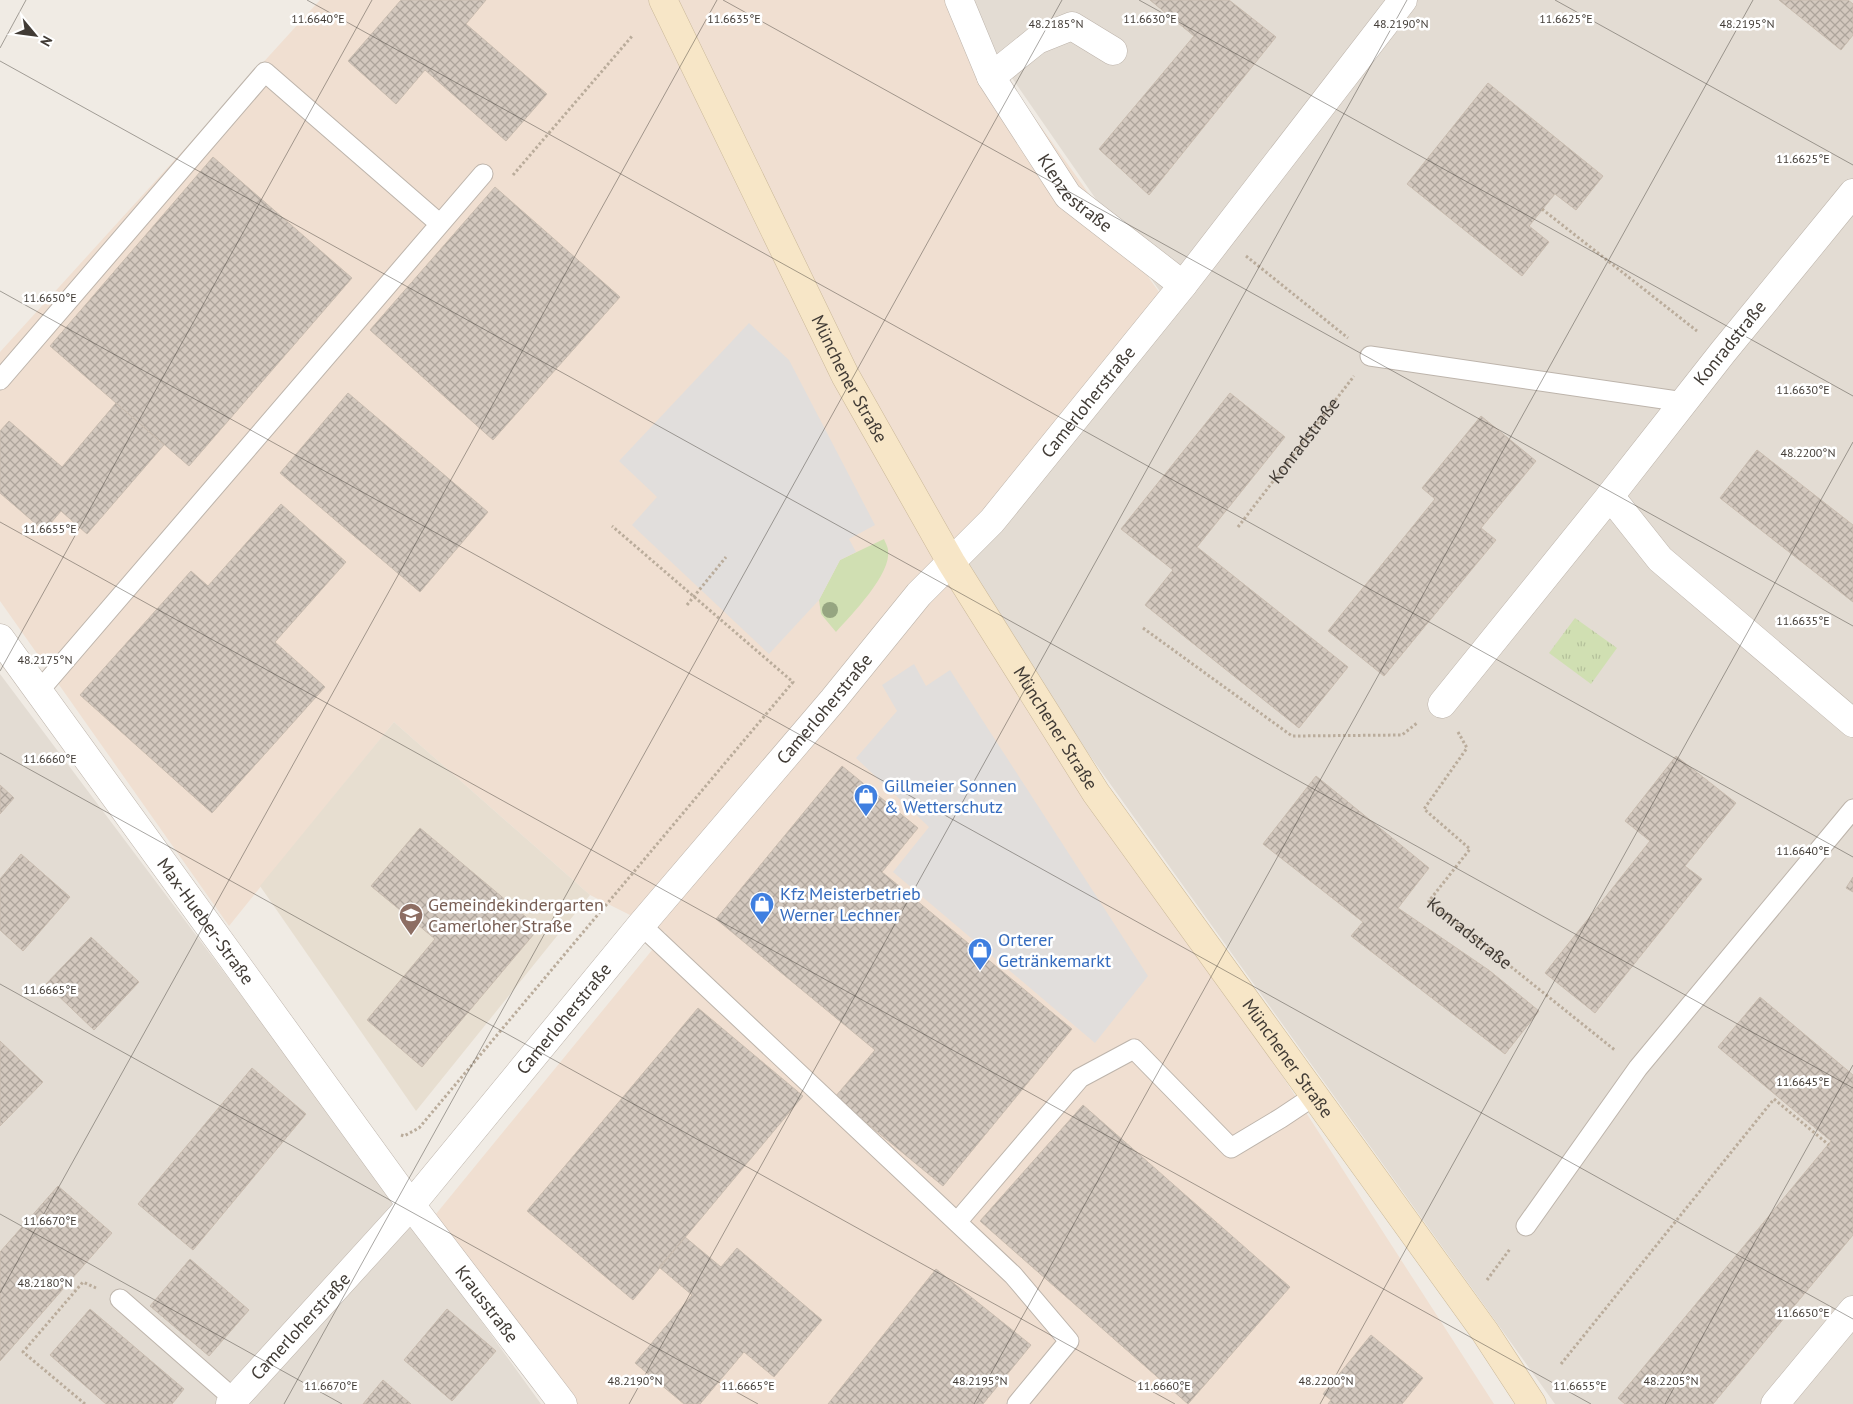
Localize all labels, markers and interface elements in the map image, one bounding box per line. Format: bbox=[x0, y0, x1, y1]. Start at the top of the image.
north arrow bbox=[10, 10, 60, 60]
text: 11.6640°E bbox=[291, 11, 345, 26]
text: 11.6635°E bbox=[707, 11, 761, 26]
text: 11.6630°E bbox=[1123, 11, 1177, 26]
text: 11.6625°E bbox=[1539, 11, 1593, 26]
text: 48.2185°N bbox=[1029, 16, 1083, 31]
text: 48.2190°N bbox=[1374, 16, 1428, 31]
text: 48.2195°N bbox=[1720, 16, 1774, 31]
text: N bbox=[36, 33, 56, 50]
street label: Klenzestraße bbox=[1033, 149, 1117, 237]
text: 11.6625°E bbox=[1776, 151, 1830, 166]
text: 11.6650°E bbox=[23, 290, 77, 305]
street label: Konradstraße bbox=[1688, 295, 1771, 390]
street label: Münchener Straße bbox=[806, 311, 893, 446]
street label: Camerloherstraße bbox=[1036, 341, 1140, 462]
text: 11.6630°E bbox=[1776, 382, 1830, 397]
street label: Konradstraße bbox=[1264, 392, 1344, 488]
text: 48.2200°N bbox=[1781, 445, 1835, 460]
text: 11.6655°E bbox=[23, 521, 77, 536]
text: 11.6635°E bbox=[1776, 613, 1830, 628]
street label: Camerloherstraße bbox=[771, 648, 877, 769]
text: 48.2175°N bbox=[18, 652, 72, 667]
street label: Münchener Straße bbox=[1008, 662, 1103, 794]
text: 11.6660°E bbox=[23, 751, 77, 766]
place label: Gillmeier Sonnen & Wetterschutz bbox=[884, 774, 1017, 818]
shop icon: Gillmeier Sonnen & Wetterschutz bbox=[853, 783, 879, 817]
text: 11.6640°E bbox=[1776, 843, 1830, 858]
street label: Max-Hueber-Straße bbox=[152, 853, 259, 989]
place label: Kfz Meisterbetrieb Werner Lechner bbox=[780, 882, 921, 926]
shop icon: Kfz Meisterbetrieb Werner Lechner bbox=[749, 891, 775, 925]
street label: Konradstraße bbox=[1422, 892, 1517, 974]
place label: Gemeindekindergarten Camerloher Straße bbox=[428, 893, 604, 937]
school or university icon: Gemeindekindergarten Camerloher Straße bbox=[398, 902, 424, 936]
place label: Orterer Getränkemarkt bbox=[998, 928, 1111, 972]
shop icon: Orterer Getränkemarkt bbox=[967, 937, 993, 971]
street label: Camerloherstraße bbox=[511, 958, 616, 1079]
text: 11.6665°E bbox=[23, 982, 77, 997]
street label: Münchener Straße bbox=[1237, 994, 1339, 1122]
text: 11.6645°E bbox=[1776, 1074, 1830, 1089]
text: 11.6670°E bbox=[23, 1213, 77, 1228]
street label: Krausstraße bbox=[450, 1261, 524, 1347]
street label: Camerloherstraße bbox=[246, 1267, 355, 1385]
text: 48.2180°N bbox=[18, 1275, 72, 1290]
text: 11.6650°E bbox=[1776, 1305, 1830, 1320]
text: 48.2190°N bbox=[608, 1373, 662, 1388]
text: 48.2195°N bbox=[953, 1373, 1007, 1388]
text: 48.2200°N bbox=[1299, 1373, 1353, 1388]
text: 48.2205°N bbox=[1644, 1373, 1698, 1388]
text: 11.6670°E bbox=[304, 1378, 358, 1393]
text: 11.6665°E bbox=[721, 1378, 775, 1393]
text: 11.6660°E bbox=[1137, 1378, 1191, 1393]
text: 11.6655°E bbox=[1553, 1378, 1607, 1393]

